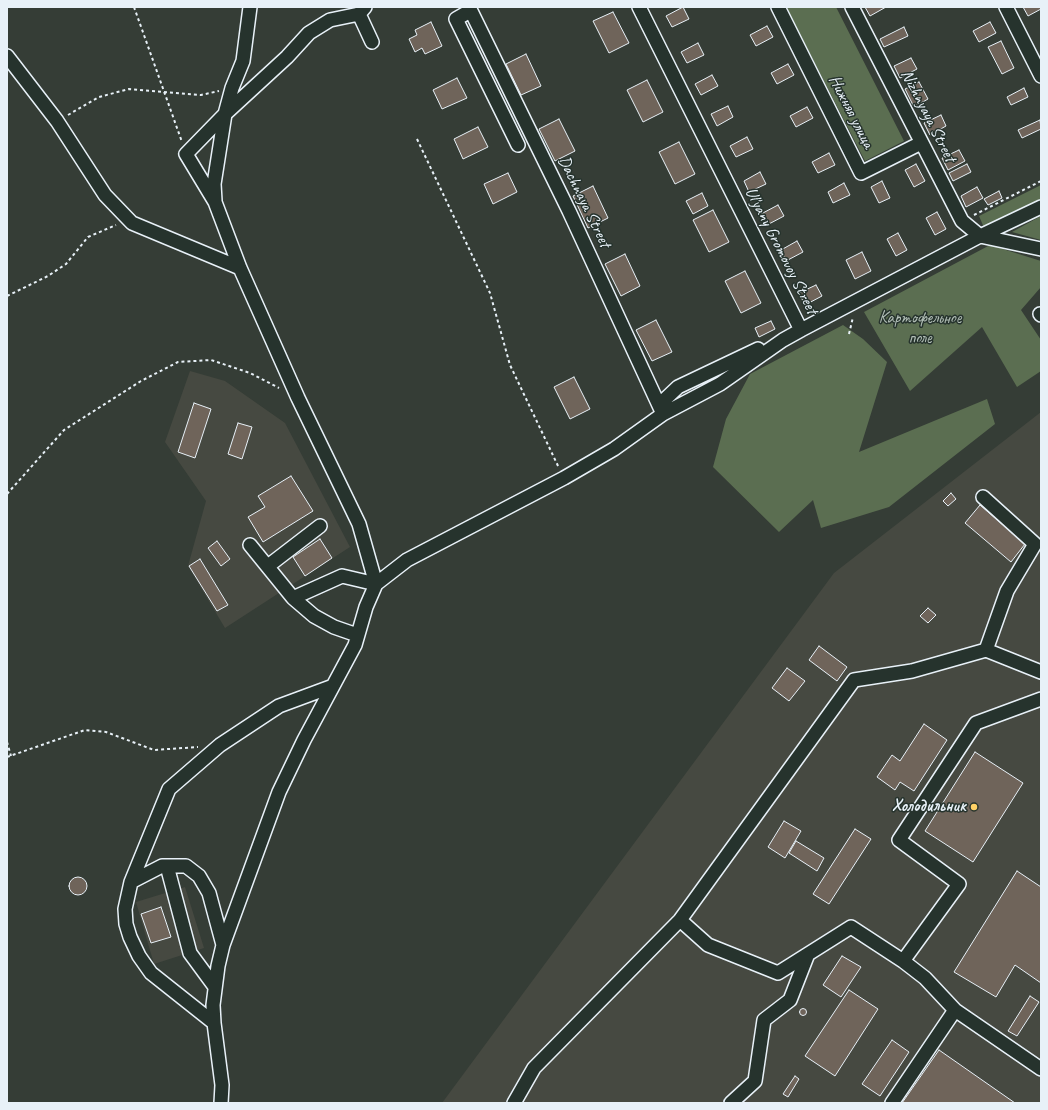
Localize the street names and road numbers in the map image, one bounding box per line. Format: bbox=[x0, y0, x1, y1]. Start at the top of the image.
street label: Nizhnyaya Street bbox=[896, 66, 960, 166]
street label: Нижняя улица bbox=[824, 72, 878, 152]
street label: Dachnaya Street bbox=[553, 153, 615, 251]
street label: Ul'yany Gromovoy Street bbox=[740, 184, 822, 318]

